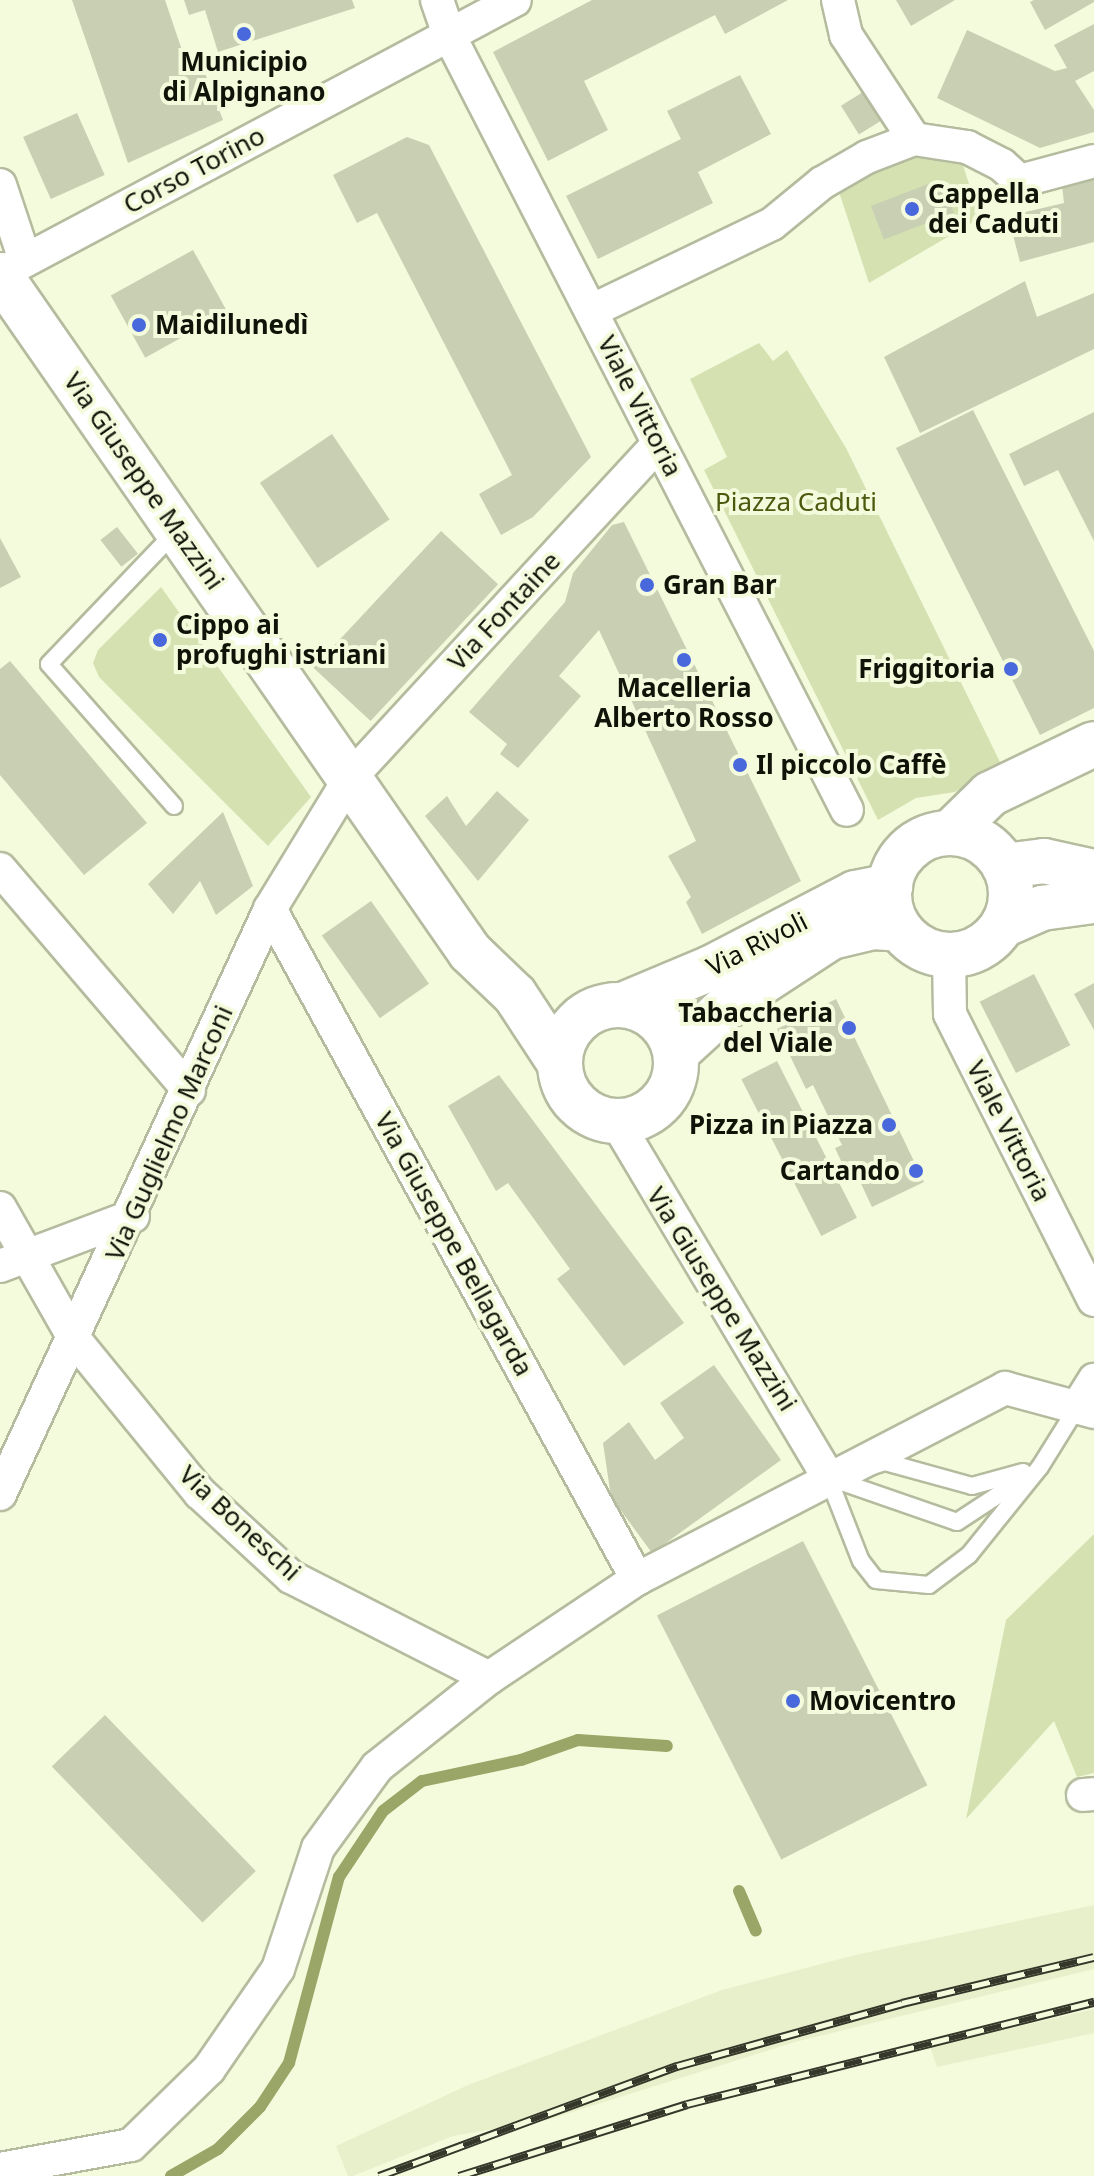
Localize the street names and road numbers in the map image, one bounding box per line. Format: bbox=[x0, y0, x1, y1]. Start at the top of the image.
street label: Corso Torino bbox=[118, 120, 270, 220]
street label: Viale Vittoria bbox=[591, 330, 689, 482]
street label: Via Giuseppe Mazzini bbox=[57, 366, 231, 596]
street label: Via Fontaine bbox=[441, 545, 567, 677]
street label: Via Rivoli bbox=[701, 905, 813, 983]
street label: Via Guglielmo Marconi bbox=[99, 1001, 239, 1265]
street label: Viale Vittoria bbox=[960, 1055, 1058, 1207]
street label: Via Giuseppe Bellagarda bbox=[368, 1107, 540, 1381]
street label: Via Giuseppe Mazzini bbox=[640, 1181, 804, 1417]
street label: Via Boneschi bbox=[173, 1459, 307, 1587]

